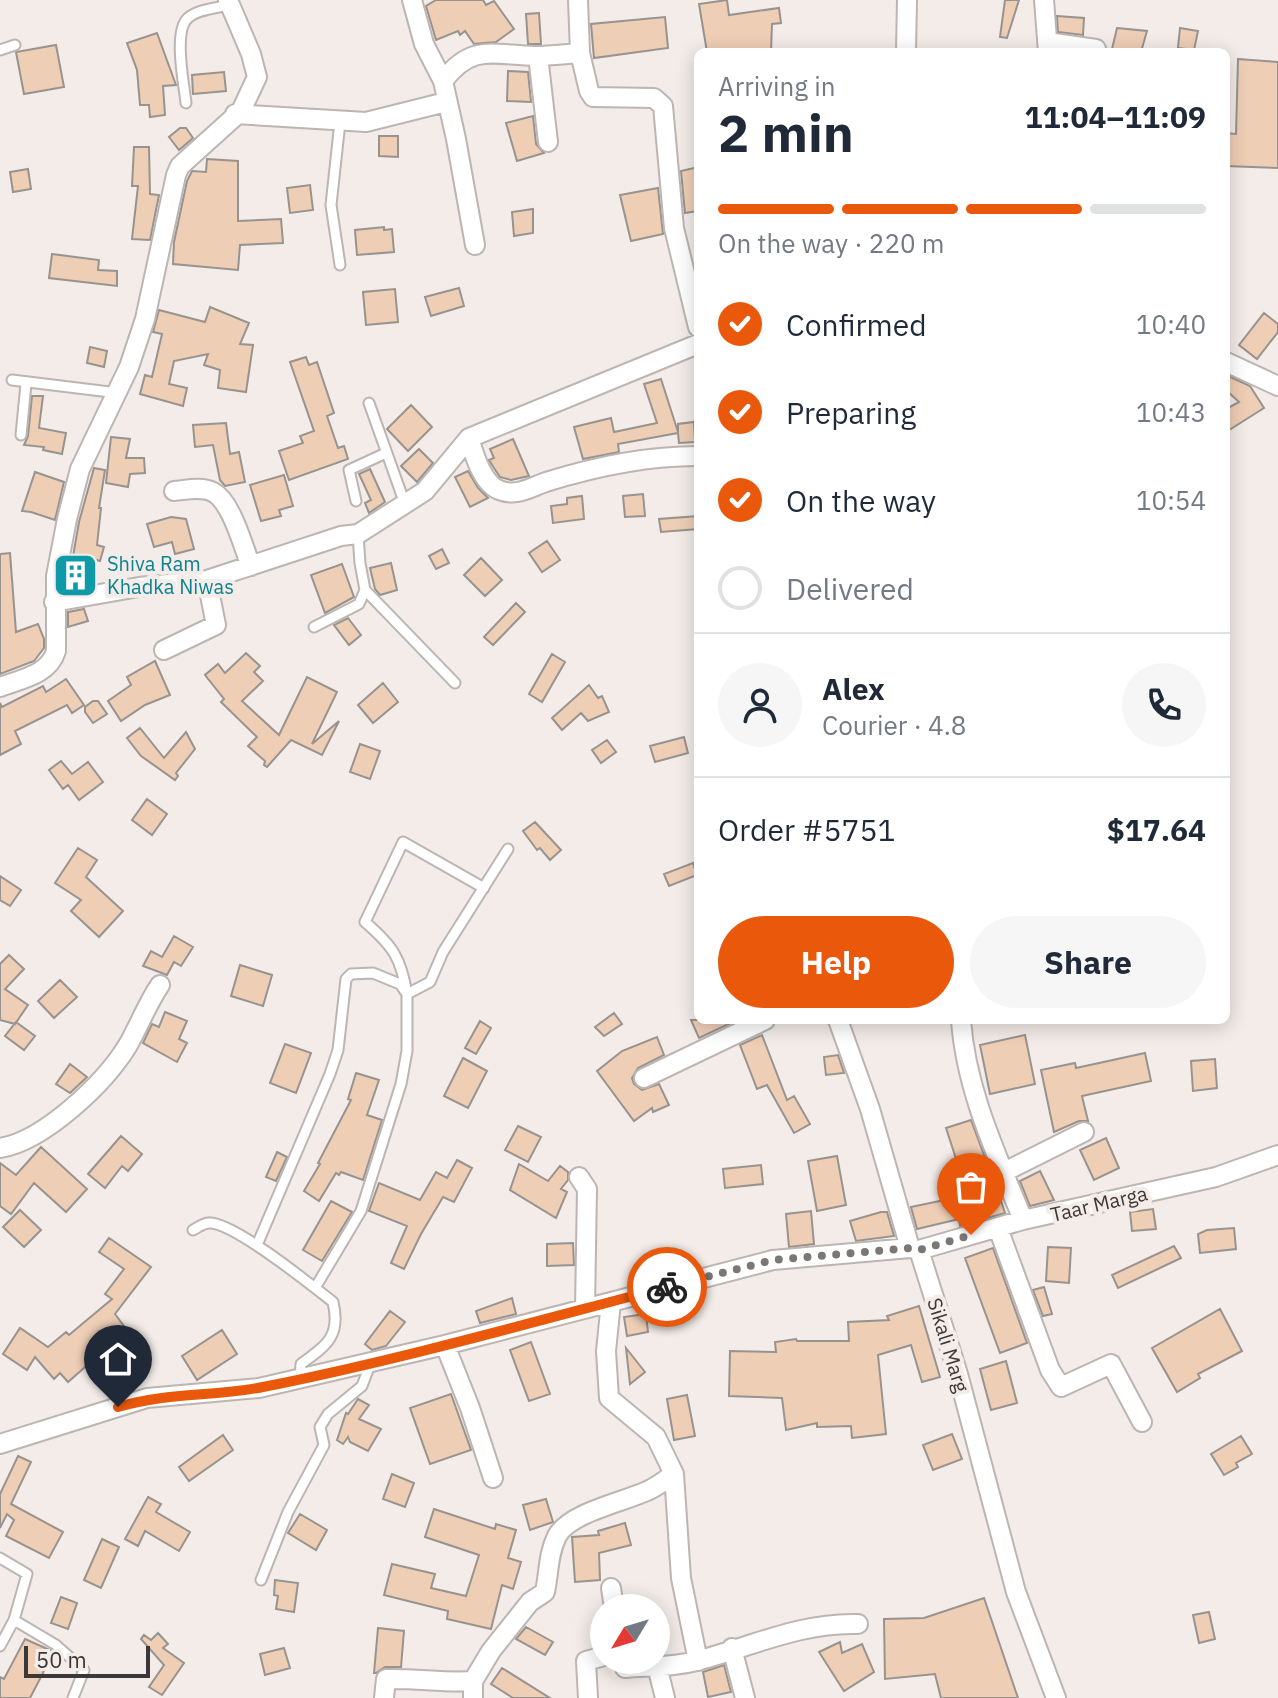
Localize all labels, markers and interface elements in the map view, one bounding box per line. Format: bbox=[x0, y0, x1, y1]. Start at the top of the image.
text: Arriving in bbox=[718, 69, 835, 103]
text: 11:04–11:09 bbox=[1025, 97, 1206, 136]
text: 2 min bbox=[718, 99, 854, 166]
text: On the way · 220 m bbox=[718, 226, 944, 260]
icon: check bbox=[718, 302, 762, 346]
text: Confirmed bbox=[786, 305, 927, 344]
text: 10:40 bbox=[1136, 307, 1206, 341]
icon: check bbox=[718, 390, 762, 434]
text: Preparing bbox=[786, 393, 916, 432]
text: 10:43 bbox=[1136, 395, 1206, 429]
icon: check bbox=[718, 478, 762, 522]
text: On the way bbox=[786, 481, 936, 520]
text: 10:54 bbox=[1136, 483, 1206, 517]
place label: Shiva Ram Khadka Niwas bbox=[107, 550, 234, 600]
building icon: Shiva Ram Khadka Niwas bbox=[52, 552, 100, 600]
text: Delivered bbox=[786, 569, 914, 608]
button: person bbox=[718, 663, 802, 747]
button: phone bbox=[1122, 663, 1206, 747]
text: Alex bbox=[822, 669, 885, 708]
text: Courier · 4.8 bbox=[822, 708, 966, 742]
text: Order #5751 bbox=[718, 810, 895, 849]
text: $17.64 bbox=[1107, 810, 1206, 849]
button: Help bbox=[718, 916, 954, 1008]
button: Share bbox=[970, 916, 1206, 1008]
pin bbox=[937, 1153, 1005, 1235]
icon: bag bbox=[949, 1165, 993, 1209]
street label: Taar Marga bbox=[1048, 1179, 1150, 1228]
courier bbox=[627, 1247, 707, 1327]
icon: bike bbox=[645, 1265, 689, 1309]
street label: Sikali Marg bbox=[921, 1294, 976, 1396]
pin bbox=[84, 1325, 152, 1407]
icon: home bbox=[96, 1337, 140, 1381]
north arrow bbox=[590, 1594, 670, 1674]
map controls bbox=[590, 1594, 670, 1674]
scale bar bbox=[24, 1642, 150, 1678]
text: 50 m bbox=[36, 1645, 87, 1674]

